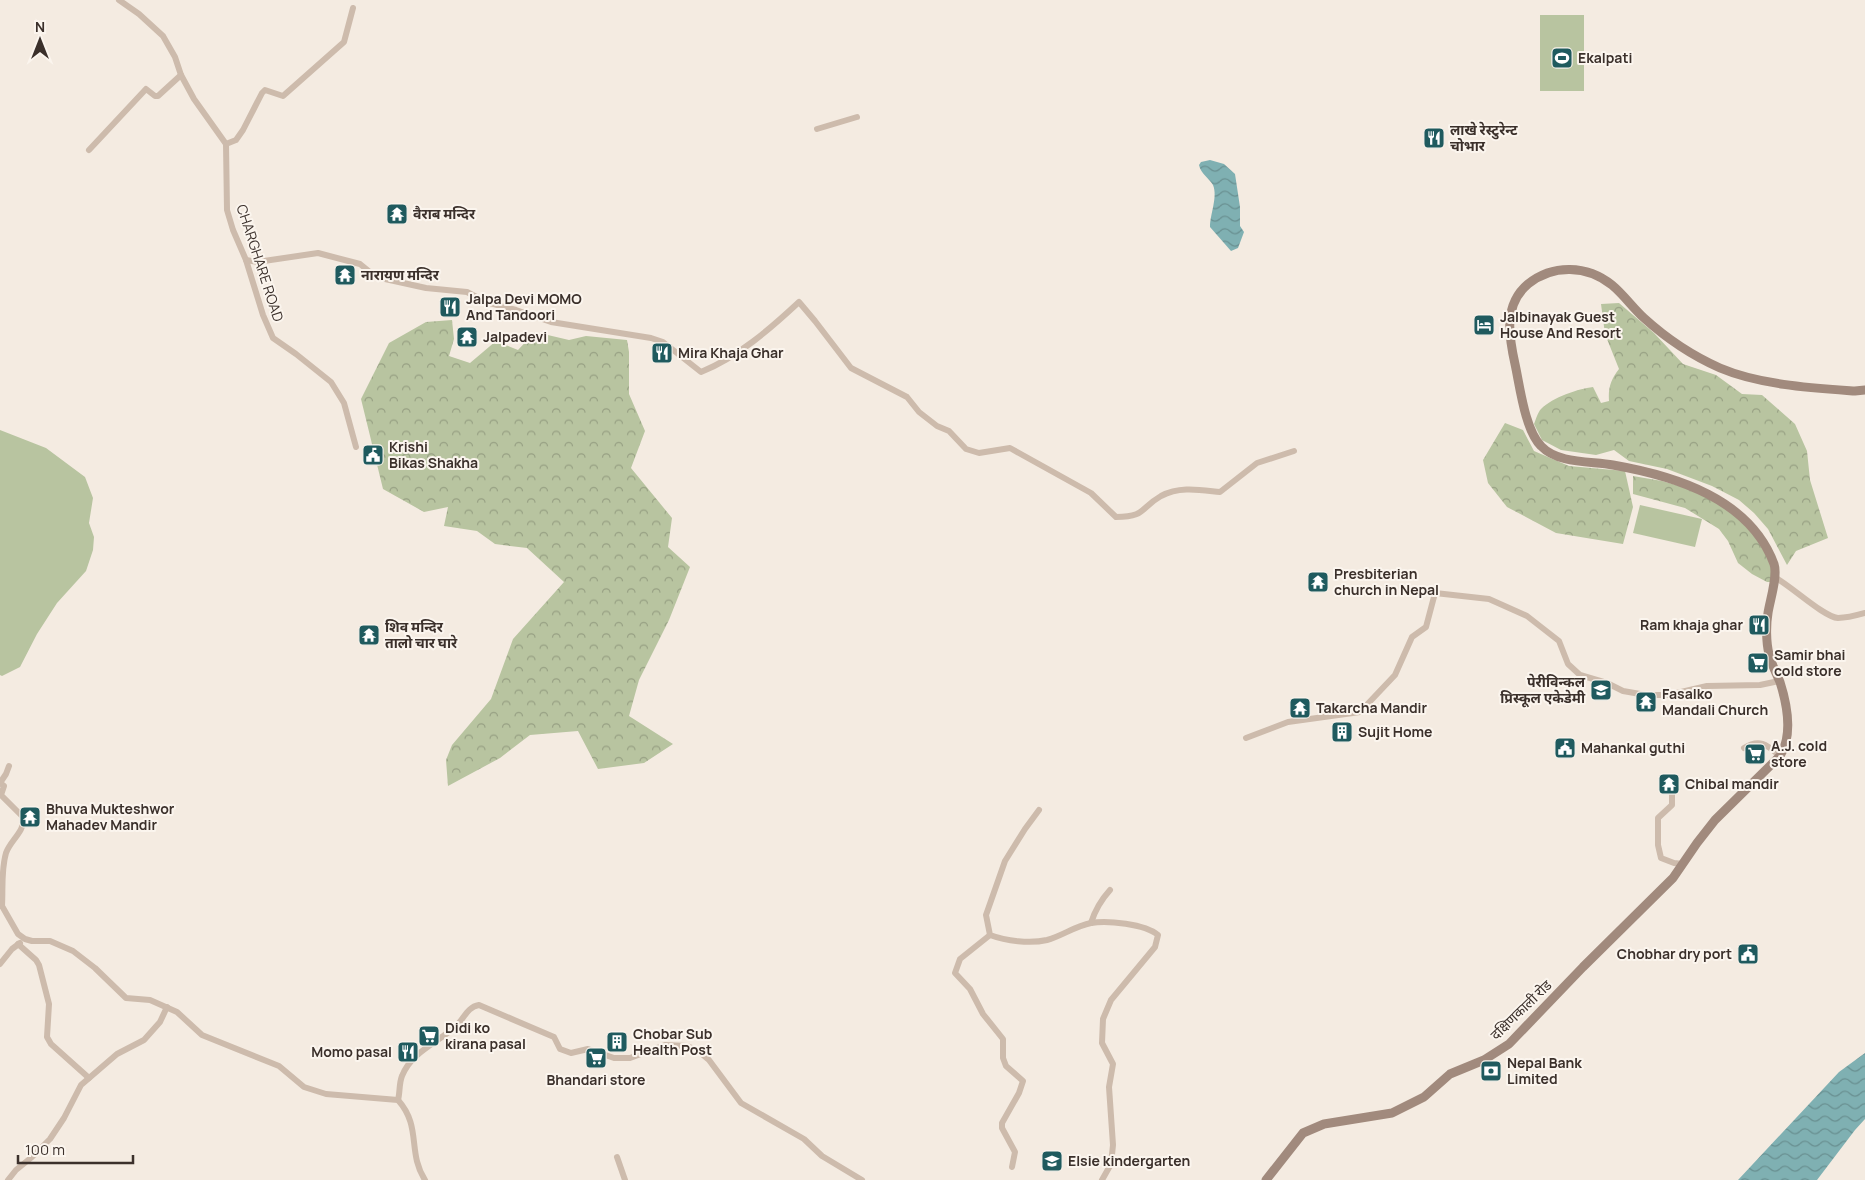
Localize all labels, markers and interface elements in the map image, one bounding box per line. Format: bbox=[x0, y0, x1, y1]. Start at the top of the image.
north arrow bbox=[15, 15, 65, 65]
text: N bbox=[35, 17, 45, 36]
sports icon: Ekalpati bbox=[1550, 46, 1574, 70]
place label: Ekalpati bbox=[1578, 48, 1632, 67]
place label: लाखे रेस्टुरेन्ट चोभार bbox=[1450, 120, 1518, 155]
restaurant icon: लाखे रेस्टुरेन्ट चोभार bbox=[1422, 126, 1446, 150]
street label: CHARGHARE ROAD bbox=[233, 202, 288, 324]
temple icon: वैराब मन्दिर bbox=[385, 202, 409, 226]
place label: वैराब मन्दिर bbox=[413, 204, 476, 223]
temple icon: नारायण मन्दिर bbox=[333, 263, 357, 287]
place label: नारायण मन्दिर bbox=[361, 265, 440, 284]
place label: Jalpa Devi MOMO And Tandoori bbox=[466, 289, 582, 324]
restaurant icon: Jalpa Devi MOMO And Tandoori bbox=[438, 295, 462, 319]
place label: Jalbinayak Guest House And Resort bbox=[1500, 307, 1621, 342]
hotel icon: Jalbinayak Guest House And Resort bbox=[1472, 313, 1496, 337]
temple icon: Jalpadevi bbox=[455, 325, 479, 349]
place label: Jalpadevi bbox=[483, 327, 547, 346]
restaurant icon: Mira Khaja Ghar bbox=[650, 341, 674, 365]
place label: Mira Khaja Ghar bbox=[678, 343, 784, 362]
place label: Krishi Bikas Shakha bbox=[389, 437, 478, 472]
public building icon: Krishi Bikas Shakha bbox=[361, 443, 385, 467]
place label: Presbiterian church in Nepal bbox=[1334, 564, 1439, 599]
temple icon: Presbiterian church in Nepal bbox=[1306, 570, 1330, 594]
restaurant icon: Ram khaja ghar bbox=[1747, 613, 1771, 637]
place label: Ram khaja ghar bbox=[1640, 615, 1743, 634]
place label: शिव मन्दिर तालो चार घारे bbox=[385, 617, 458, 652]
temple icon: शिव मन्दिर तालो चार घारे bbox=[357, 623, 381, 647]
place label: Samir bhai cold store bbox=[1774, 645, 1846, 680]
supermarket icon: Samir bhai cold store bbox=[1746, 651, 1770, 675]
place label: पेरीविन्कल प्रिस्कूल एकेडेमी bbox=[1500, 672, 1586, 708]
school or university icon: पेरीविन्कल प्रिस्कूल एकेडेमी bbox=[1589, 678, 1613, 702]
place label: Fasalko Mandali Church bbox=[1662, 684, 1768, 719]
temple icon: Fasalko Mandali Church bbox=[1634, 690, 1658, 714]
temple icon: Takarcha Mandir bbox=[1288, 696, 1312, 720]
place label: Takarcha Mandir bbox=[1316, 698, 1428, 717]
building icon: Sujit Home bbox=[1330, 720, 1354, 744]
place label: Sujit Home bbox=[1358, 722, 1432, 741]
public building icon: Mahankal guthi bbox=[1553, 736, 1577, 760]
place label: A.J. cold store bbox=[1771, 736, 1827, 771]
place label: Mahankal guthi bbox=[1581, 738, 1685, 757]
supermarket icon: A.J. cold store bbox=[1743, 742, 1767, 766]
temple icon: Chibal mandir bbox=[1657, 772, 1681, 796]
place label: Chibal mandir bbox=[1685, 774, 1779, 793]
place label: Bhuva Mukteshwor Mahadev Mandir bbox=[46, 799, 175, 834]
temple icon: Bhuva Mukteshwor Mahadev Mandir bbox=[18, 805, 42, 829]
public building icon: Chobhar dry port bbox=[1736, 942, 1760, 966]
place label: Chobhar dry port bbox=[1617, 944, 1732, 963]
street label: दक्षिणकाली रोड bbox=[1486, 975, 1556, 1044]
place label: Didi ko kirana pasal bbox=[445, 1018, 526, 1053]
supermarket icon: Didi ko kirana pasal bbox=[417, 1024, 441, 1048]
place label: Chobar Sub Health Post bbox=[633, 1024, 713, 1059]
building icon: Chobar Sub Health Post bbox=[605, 1030, 629, 1054]
restaurant icon: Momo pasal bbox=[396, 1040, 420, 1064]
place label: Momo pasal bbox=[311, 1042, 392, 1061]
supermarket icon: Bhandari store bbox=[584, 1046, 608, 1070]
place label: Nepal Bank Limited bbox=[1507, 1053, 1582, 1088]
bank icon: Nepal Bank Limited bbox=[1479, 1059, 1503, 1083]
place label: Bhandari store bbox=[546, 1070, 646, 1089]
scale bar bbox=[18, 1132, 132, 1164]
text: 100 m bbox=[25, 1139, 65, 1160]
school or university icon: Elsie kindergarten bbox=[1040, 1149, 1064, 1173]
place label: Elsie kindergarten bbox=[1068, 1151, 1190, 1170]

